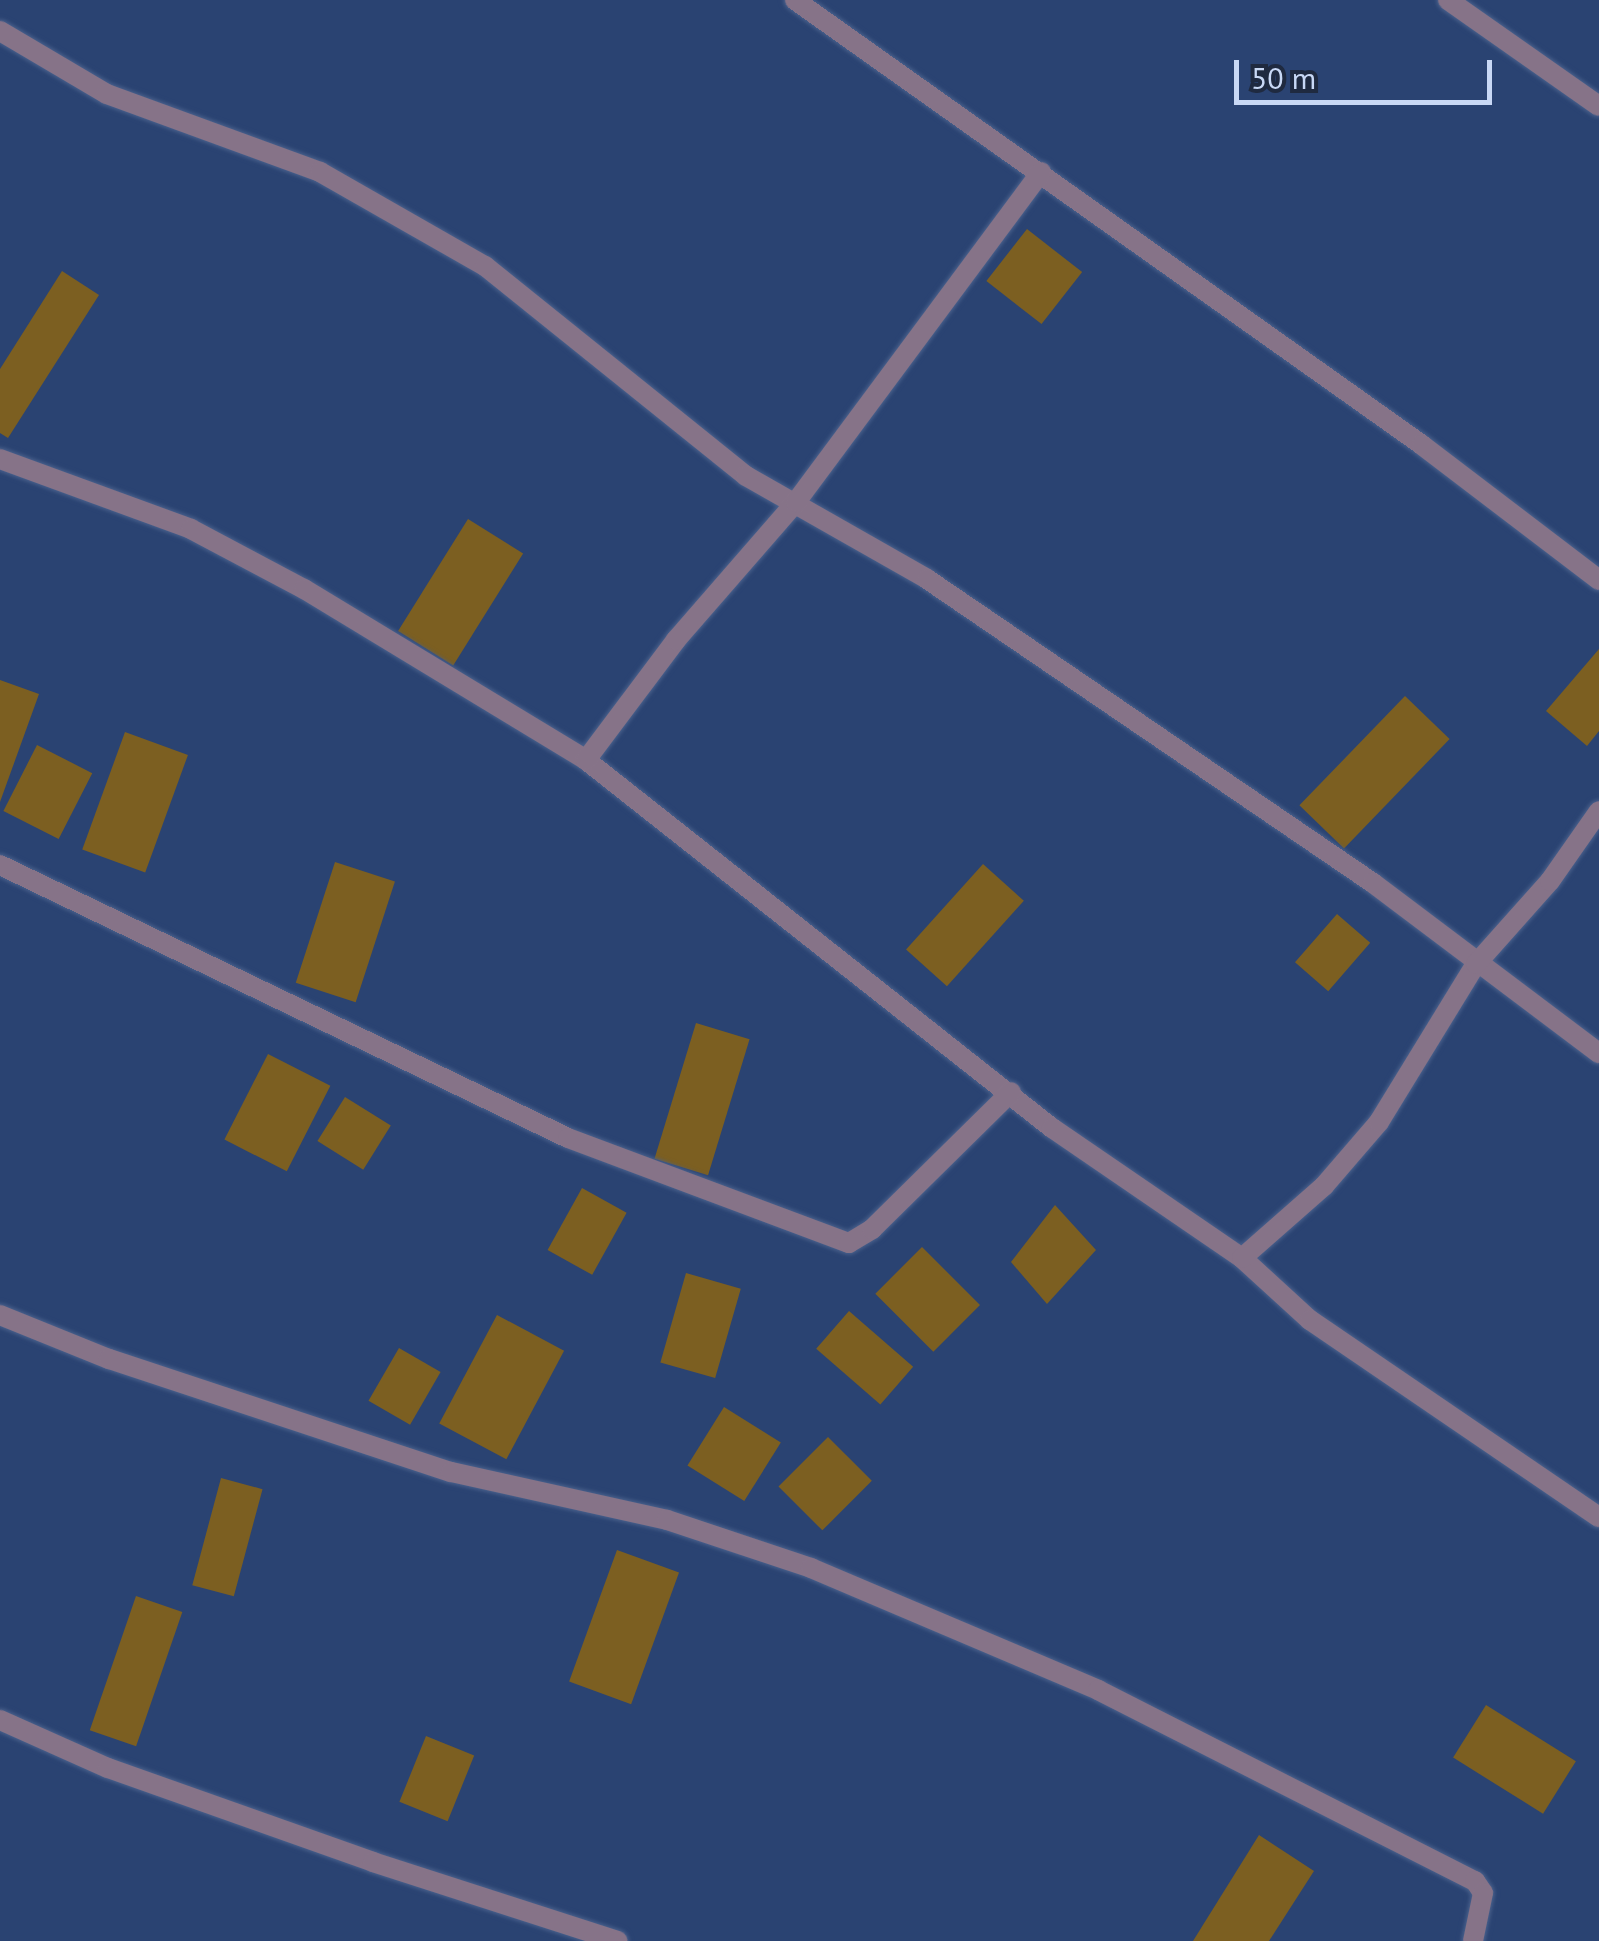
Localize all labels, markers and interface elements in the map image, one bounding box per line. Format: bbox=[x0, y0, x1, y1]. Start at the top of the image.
scale bar bbox=[1239, 40, 1496, 102]
text: 50 m bbox=[1251, 58, 1316, 97]

